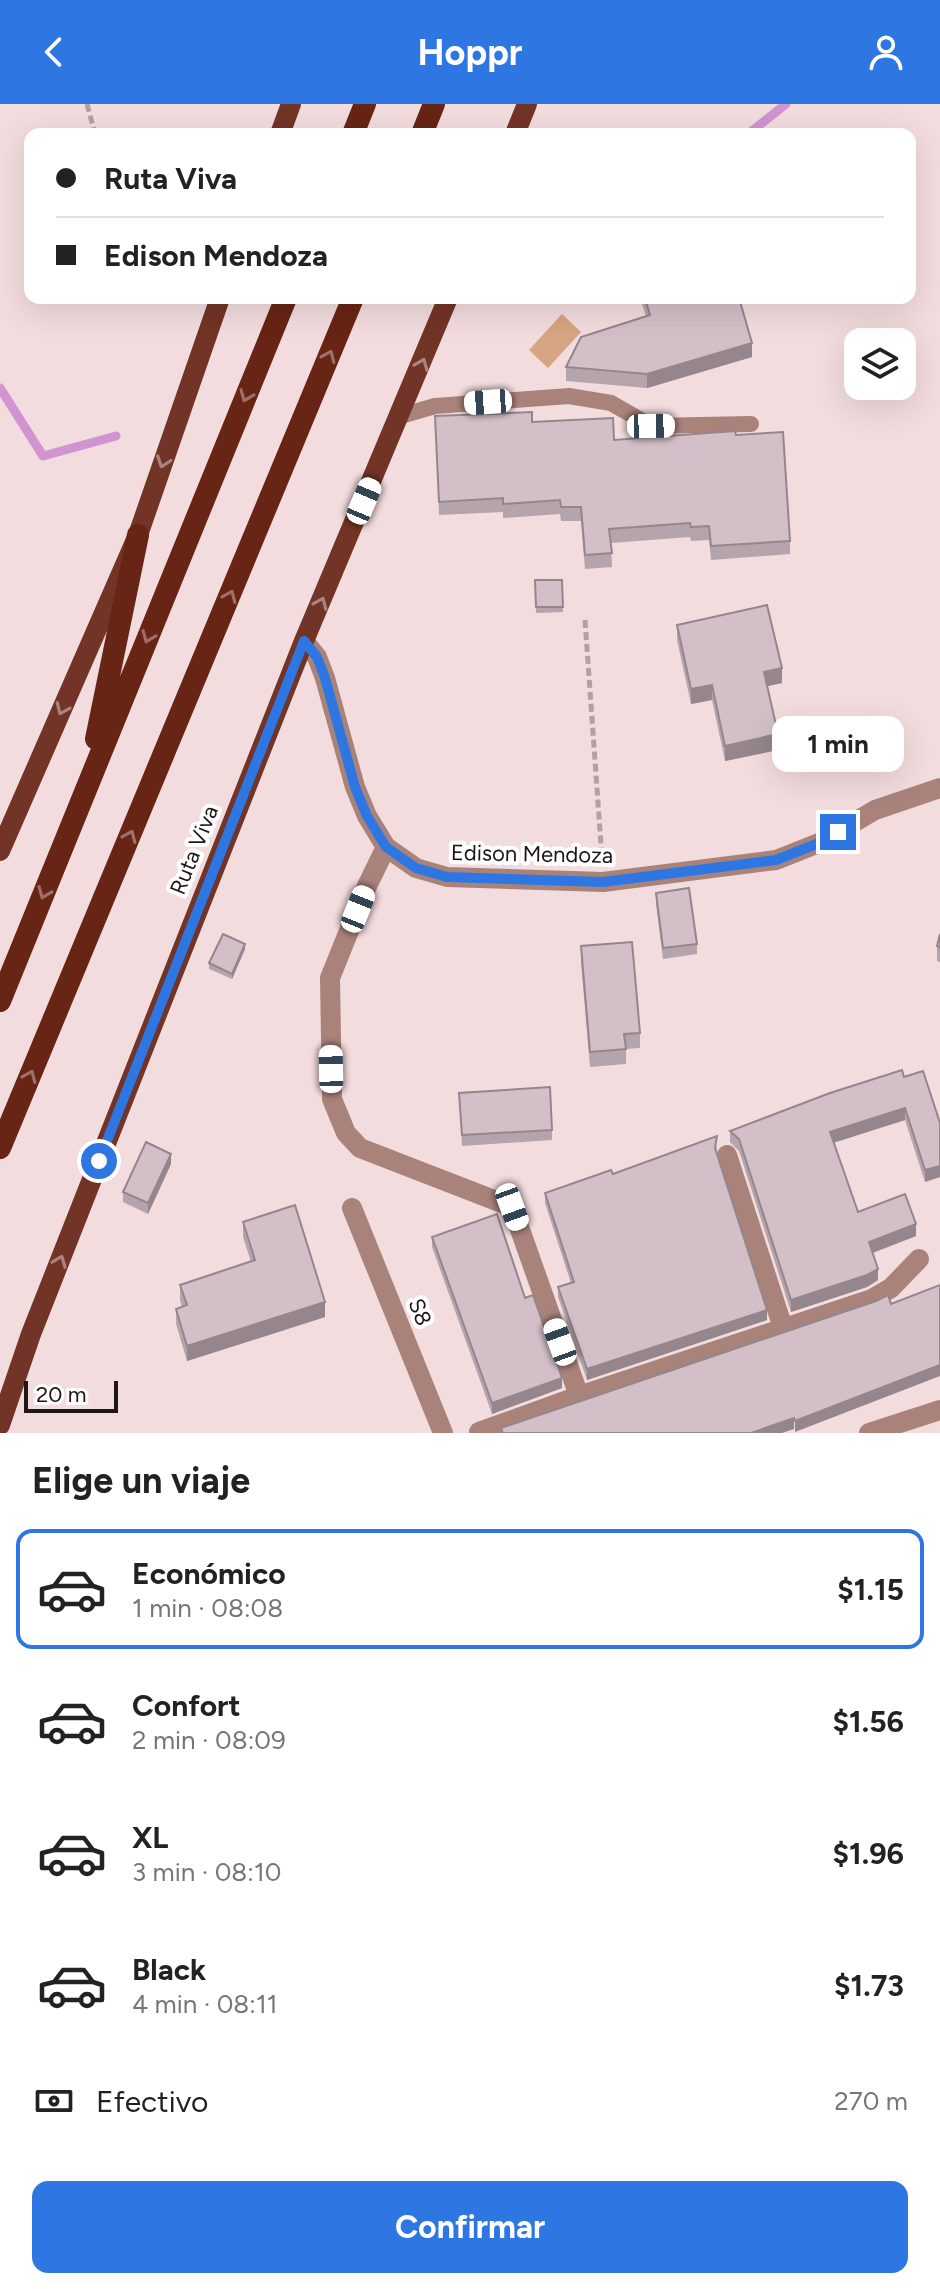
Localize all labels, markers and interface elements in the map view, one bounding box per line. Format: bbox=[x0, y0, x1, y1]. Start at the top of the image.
icon: back bbox=[32, 30, 76, 74]
icon: person bbox=[864, 30, 908, 74]
text: Hoppr bbox=[418, 31, 522, 74]
text: Ruta Viva bbox=[104, 160, 237, 197]
text: Edison Mendoza bbox=[104, 237, 328, 274]
map controls bbox=[844, 328, 916, 400]
button: layers bbox=[844, 328, 916, 400]
one-way arrow bbox=[320, 350, 336, 364]
one-way arrow bbox=[412, 358, 428, 372]
one-way arrow bbox=[239, 388, 256, 402]
car bbox=[463, 388, 513, 416]
car bbox=[627, 414, 675, 438]
one-way arrow bbox=[156, 454, 172, 468]
car bbox=[344, 474, 384, 528]
one-way arrow bbox=[220, 590, 236, 604]
one-way arrow bbox=[311, 597, 327, 611]
one-way arrow bbox=[141, 629, 158, 643]
one-way arrow bbox=[56, 701, 72, 715]
callout: 1 min bbox=[772, 716, 904, 772]
text: 1 min bbox=[807, 728, 869, 760]
street label: Ruta Viva bbox=[164, 801, 224, 899]
route end bbox=[820, 814, 856, 850]
one-way arrow bbox=[120, 830, 136, 844]
street label: Edison Mendoza bbox=[451, 839, 613, 869]
car bbox=[338, 882, 378, 936]
one-way arrow bbox=[37, 885, 54, 899]
car bbox=[319, 1045, 343, 1093]
one-way arrow bbox=[20, 1070, 37, 1084]
route start bbox=[81, 1143, 117, 1179]
car bbox=[493, 1180, 531, 1234]
one-way arrow bbox=[50, 1255, 67, 1269]
street label: S8 bbox=[402, 1294, 438, 1330]
car bbox=[541, 1315, 579, 1369]
scale bar bbox=[24, 1377, 118, 1413]
text: 20 m bbox=[36, 1381, 87, 1408]
text: Elige un viaje bbox=[32, 1459, 250, 1502]
icon: car bbox=[36, 1553, 108, 1625]
text: Económico bbox=[132, 1555, 286, 1592]
text: $1.15 bbox=[837, 1571, 904, 1608]
text: 1 min · 08:08 bbox=[132, 1592, 283, 1624]
icon: car bbox=[36, 1685, 108, 1757]
text: Confort bbox=[132, 1687, 241, 1724]
text: $1.56 bbox=[832, 1703, 904, 1740]
text: 2 min · 08:09 bbox=[132, 1724, 286, 1756]
icon: car bbox=[36, 1817, 108, 1889]
text: XL bbox=[132, 1819, 168, 1856]
text: $1.96 bbox=[832, 1835, 904, 1872]
text: 3 min · 08:10 bbox=[132, 1856, 281, 1888]
icon: car bbox=[36, 1949, 108, 2021]
text: Black bbox=[132, 1951, 206, 1988]
text: $1.73 bbox=[834, 1967, 904, 2004]
text: 4 min · 08:11 bbox=[132, 1988, 277, 2020]
icon: cash bbox=[32, 2079, 76, 2123]
text: Efectivo bbox=[96, 2083, 208, 2120]
text: 270 m bbox=[834, 2085, 908, 2117]
button: Confirmar bbox=[32, 2181, 908, 2273]

